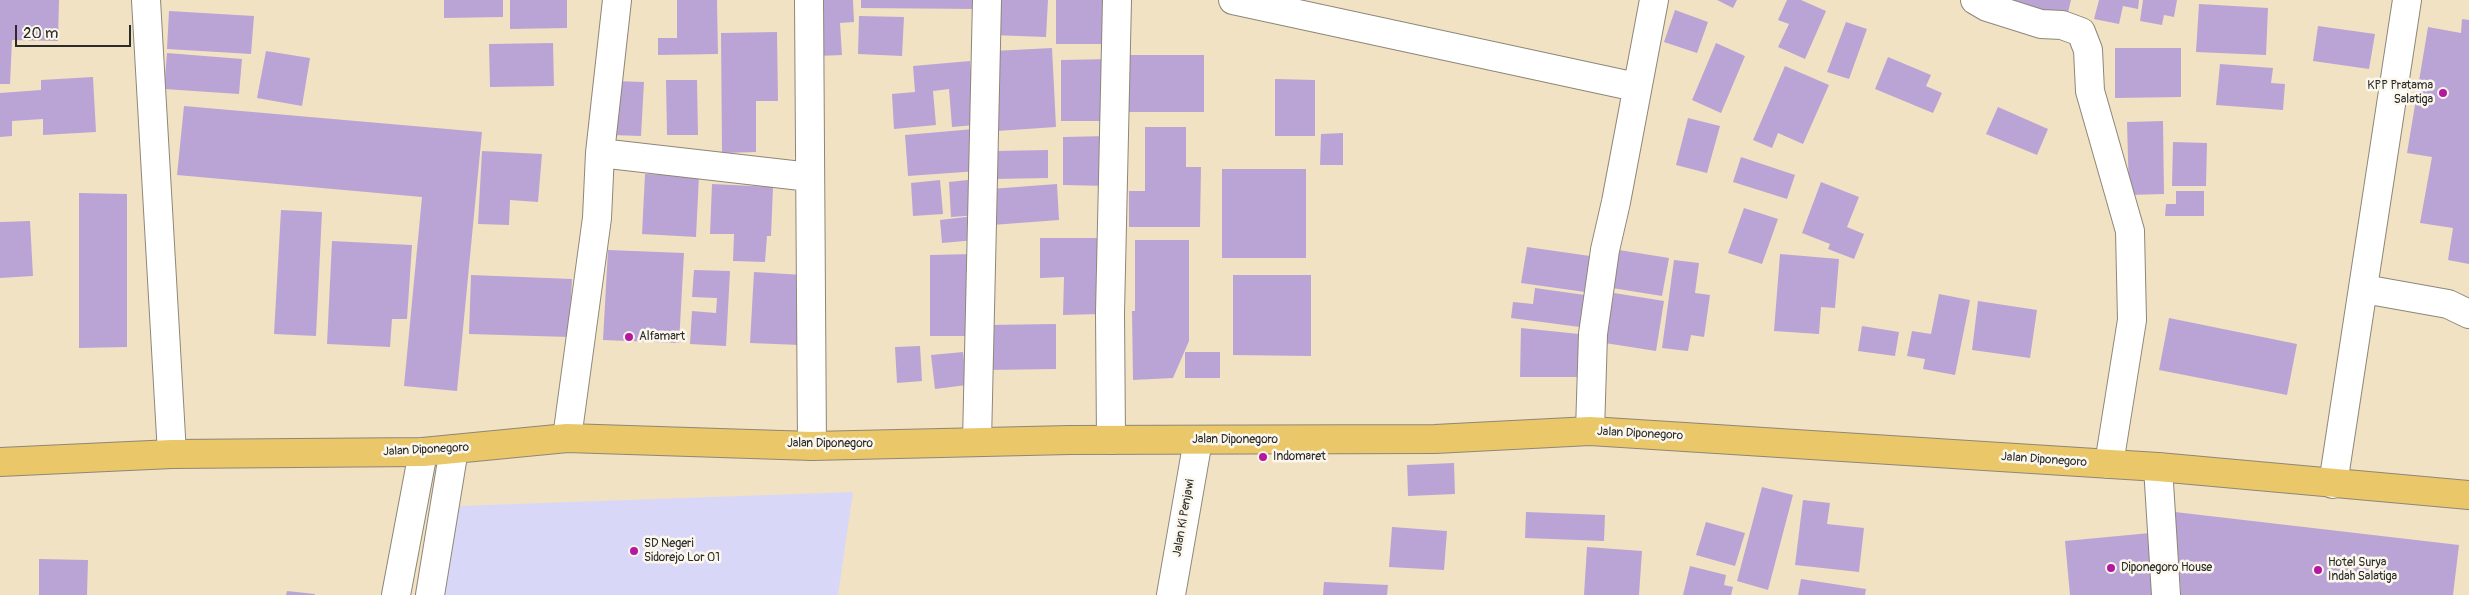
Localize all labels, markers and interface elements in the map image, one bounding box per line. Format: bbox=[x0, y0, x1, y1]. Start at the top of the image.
scale bar bbox=[18, 15, 134, 47]
text: 20 m bbox=[23, 24, 58, 43]
place label: KPP Pratama Salatiga bbox=[2367, 79, 2433, 107]
marker: KPP Pratama Salatiga bbox=[2437, 87, 2449, 99]
place label: Alfamart bbox=[639, 330, 685, 344]
marker: Alfamart bbox=[623, 331, 635, 343]
street label: Jalan Diponegoro bbox=[1597, 425, 1683, 443]
street label: Jalan Diponegoro bbox=[1192, 433, 1278, 447]
street label: Jalan Diponegoro bbox=[787, 437, 873, 451]
street label: Jalan Diponegoro bbox=[383, 441, 469, 459]
place label: Indomaret bbox=[1273, 450, 1326, 464]
street label: Jalan Diponegoro bbox=[2001, 450, 2087, 470]
marker: Indomaret bbox=[1257, 451, 1269, 463]
street label: Jalan Ki Penjawi bbox=[1170, 478, 1198, 558]
place label: SD Negeri Sidorejo Lor 01 bbox=[644, 537, 720, 565]
marker: SD Negeri Sidorejo Lor 01 bbox=[628, 545, 640, 557]
place label: Hotel Surya Indah Salatiga bbox=[2328, 556, 2397, 584]
place label: Diponegoro House bbox=[2121, 561, 2212, 575]
marker: Diponegoro House bbox=[2105, 562, 2117, 574]
marker: Hotel Surya Indah Salatiga bbox=[2312, 564, 2324, 576]

